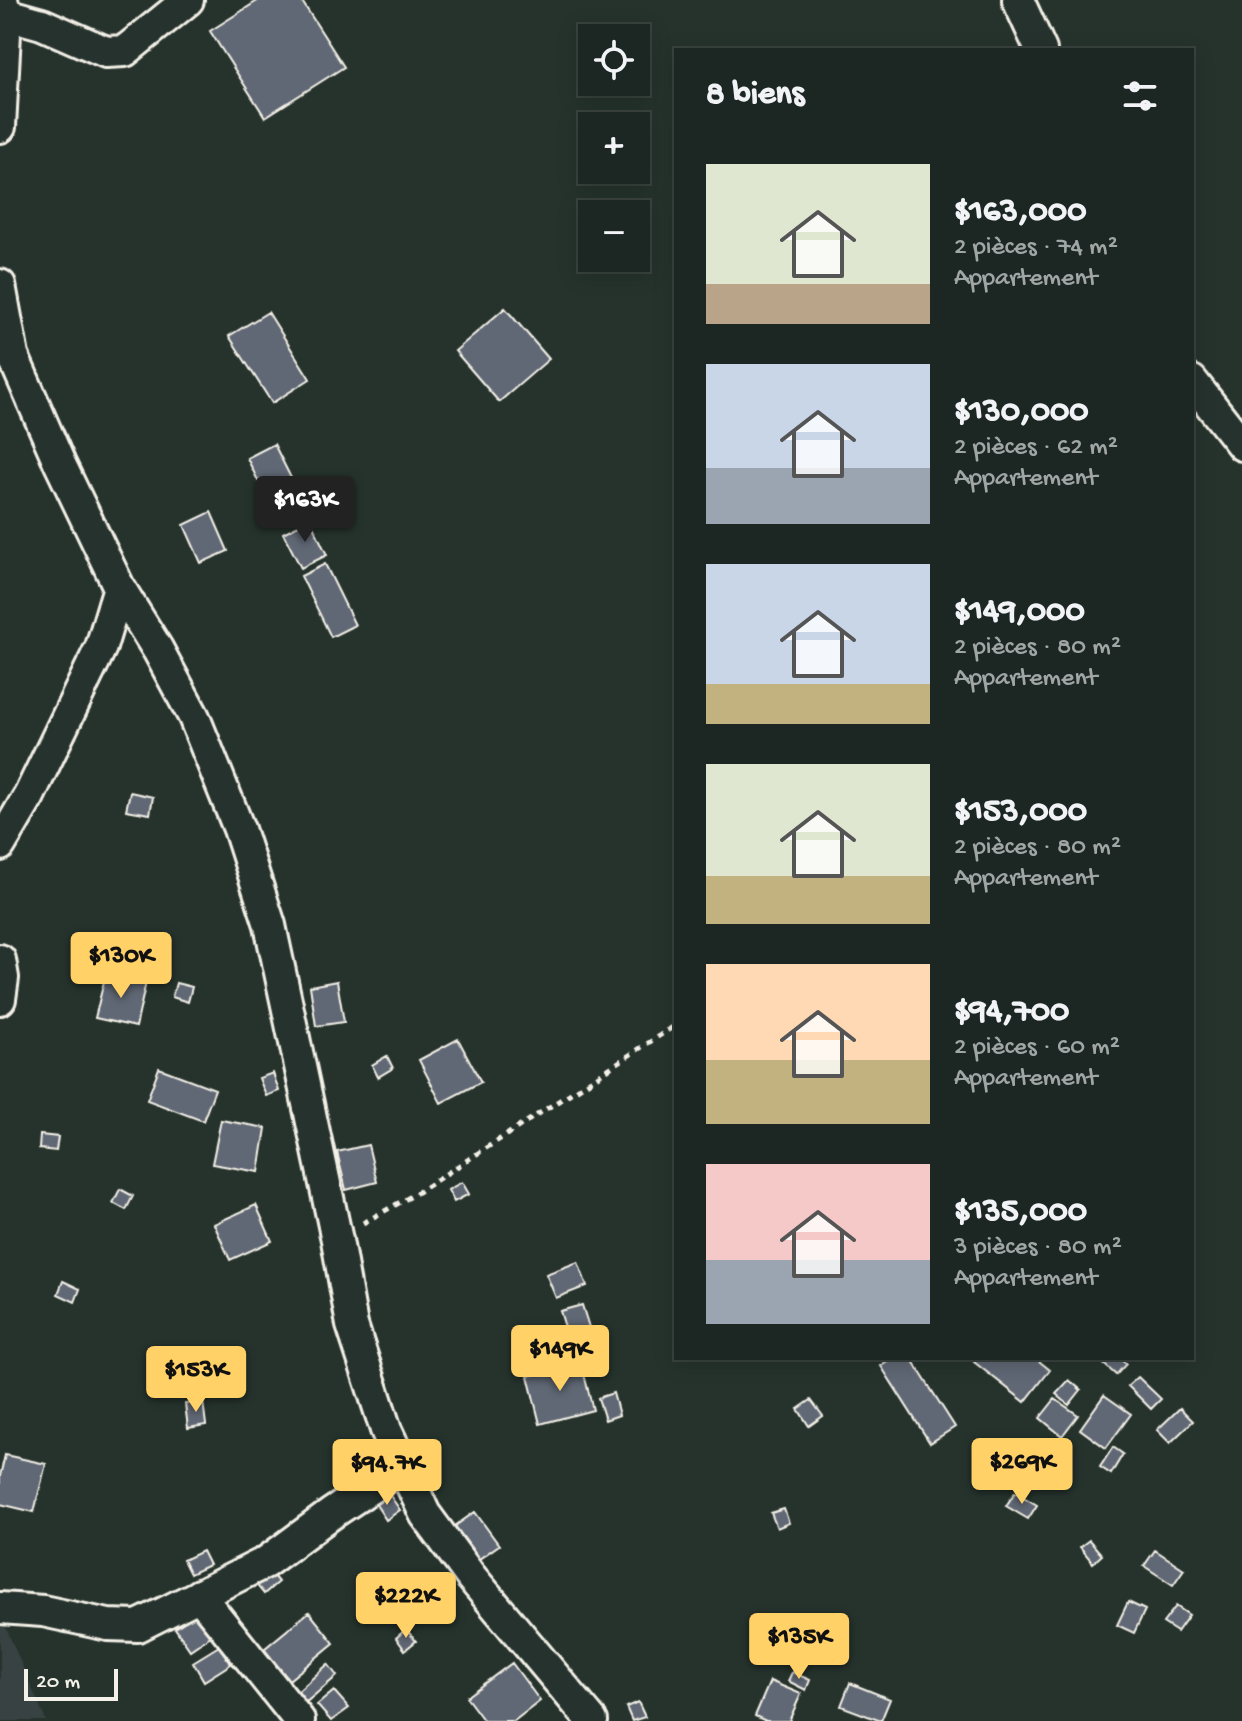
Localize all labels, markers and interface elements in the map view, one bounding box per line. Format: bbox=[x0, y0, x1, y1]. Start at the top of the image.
map controls bbox=[578, 24, 650, 272]
button: locate bbox=[578, 24, 650, 96]
icon: filters bbox=[1118, 74, 1162, 118]
text: 8 biens bbox=[706, 76, 804, 116]
button: + bbox=[578, 112, 650, 184]
text: $163,000 bbox=[954, 193, 1086, 233]
icon: home bbox=[770, 196, 866, 292]
button: − bbox=[578, 200, 650, 272]
text: 2 pièces · 74 m² bbox=[954, 233, 1118, 264]
text: Appartement bbox=[954, 264, 1097, 295]
text: $130,000 bbox=[954, 393, 1089, 433]
icon: home bbox=[770, 396, 866, 492]
text: 2 pièces · 62 m² bbox=[954, 433, 1118, 464]
text: Appartement bbox=[954, 464, 1097, 495]
pin: $163K bbox=[249, 476, 361, 544]
text: $163K bbox=[273, 486, 337, 517]
text: $149,000 bbox=[954, 593, 1085, 633]
icon: home bbox=[770, 596, 866, 692]
text: 2 pièces · 80 m² bbox=[954, 633, 1121, 664]
text: Appartement bbox=[954, 664, 1097, 695]
text: $153,000 bbox=[954, 793, 1087, 833]
icon: home bbox=[770, 796, 866, 892]
text: 2 pièces · 80 m² bbox=[954, 833, 1121, 864]
text: Appartement bbox=[954, 864, 1097, 895]
pin: $130K bbox=[65, 932, 177, 1000]
text: $130K bbox=[89, 942, 153, 973]
text: $94,700 bbox=[954, 993, 1069, 1033]
icon: home bbox=[770, 996, 866, 1092]
text: 2 pièces · 60 m² bbox=[954, 1033, 1120, 1064]
text: Appartement bbox=[954, 1064, 1097, 1095]
text: $135,000 bbox=[954, 1193, 1087, 1233]
icon: home bbox=[770, 1196, 866, 1292]
text: 3 pièces · 80 m² bbox=[954, 1233, 1122, 1264]
text: Appartement bbox=[954, 1264, 1097, 1295]
pin: $149K bbox=[504, 1325, 616, 1393]
text: $149K bbox=[529, 1335, 591, 1366]
pin: $153K bbox=[140, 1346, 252, 1414]
text: $153K bbox=[164, 1356, 228, 1387]
pin: $269K bbox=[966, 1438, 1078, 1506]
pin: $94.7K bbox=[322, 1439, 452, 1507]
text: $269K bbox=[990, 1448, 1054, 1479]
text: $94.7K bbox=[350, 1449, 424, 1480]
pin: $222K bbox=[350, 1572, 462, 1640]
text: $222K bbox=[374, 1582, 438, 1613]
pin: $135K bbox=[743, 1613, 855, 1681]
text: $135K bbox=[767, 1623, 831, 1654]
scale bar bbox=[24, 1665, 118, 1701]
text: 20 m bbox=[36, 1670, 80, 1696]

